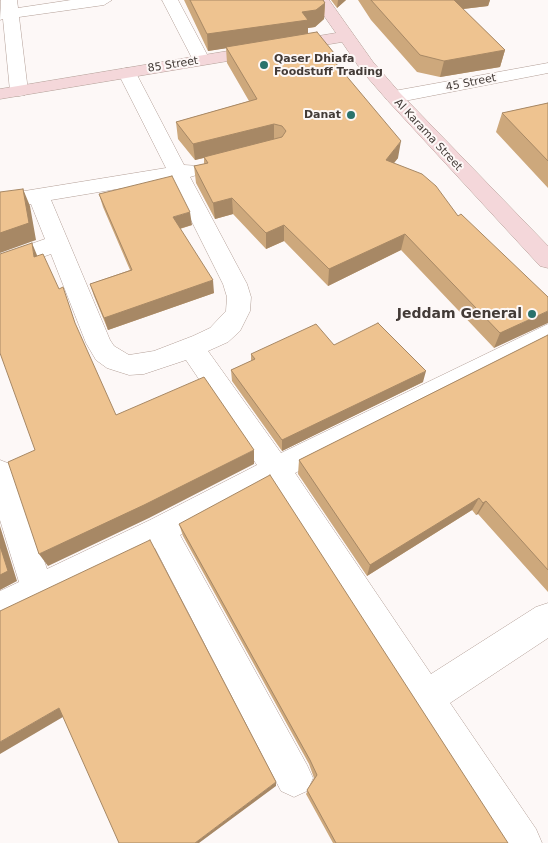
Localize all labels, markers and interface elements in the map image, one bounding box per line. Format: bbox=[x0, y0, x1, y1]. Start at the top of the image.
place label: Qaser Dhiafa Foodstuff Trading bbox=[274, 52, 383, 78]
street label: 85 Street bbox=[147, 54, 199, 76]
marker: Qaser Dhiafa Foodstuff Trading bbox=[258, 59, 270, 71]
street label: 45 Street bbox=[445, 72, 497, 94]
street label: Al Karama Street bbox=[391, 96, 465, 174]
place label: Danat bbox=[304, 108, 341, 122]
marker: Danat bbox=[345, 109, 357, 121]
place label: Jeddam General bbox=[397, 306, 522, 322]
marker: Jeddam General bbox=[526, 308, 538, 320]

